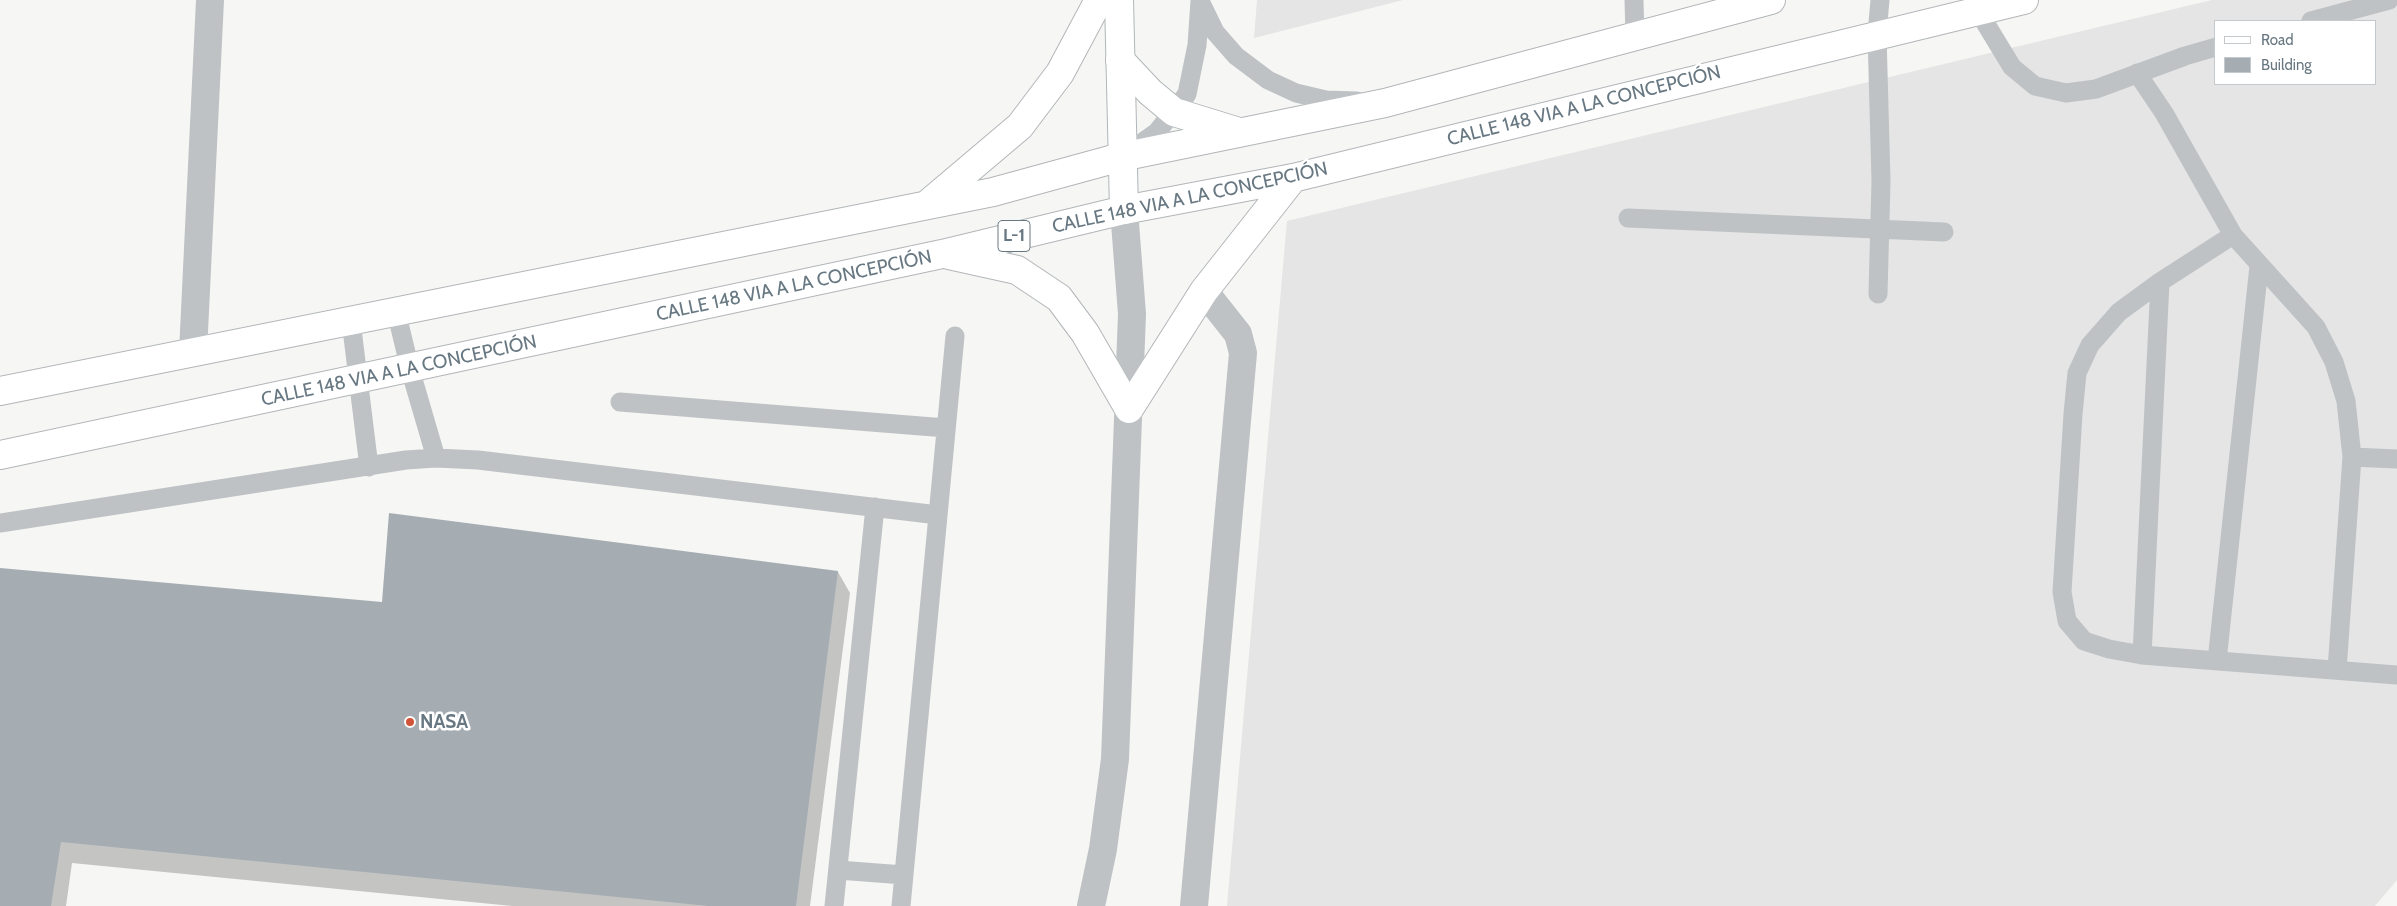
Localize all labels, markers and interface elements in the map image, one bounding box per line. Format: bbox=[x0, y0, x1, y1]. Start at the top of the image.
legend bbox=[2214, 20, 2377, 85]
text: Road bbox=[2261, 31, 2294, 49]
text: Building bbox=[2261, 56, 2312, 74]
street label: CALLE 148 VIA A LA CONCEPCIÓN bbox=[1445, 61, 1723, 151]
street label: CALLE 148 VIA A LA CONCEPCIÓN bbox=[1050, 158, 1330, 238]
road number: L-1 bbox=[998, 220, 1030, 252]
street label: CALLE 148 VIA A LA CONCEPCIÓN bbox=[654, 246, 934, 326]
street label: CALLE 148 VIA A LA CONCEPCIÓN bbox=[259, 331, 539, 411]
place label: NASA bbox=[420, 711, 468, 733]
marker: NASA bbox=[404, 716, 416, 728]

